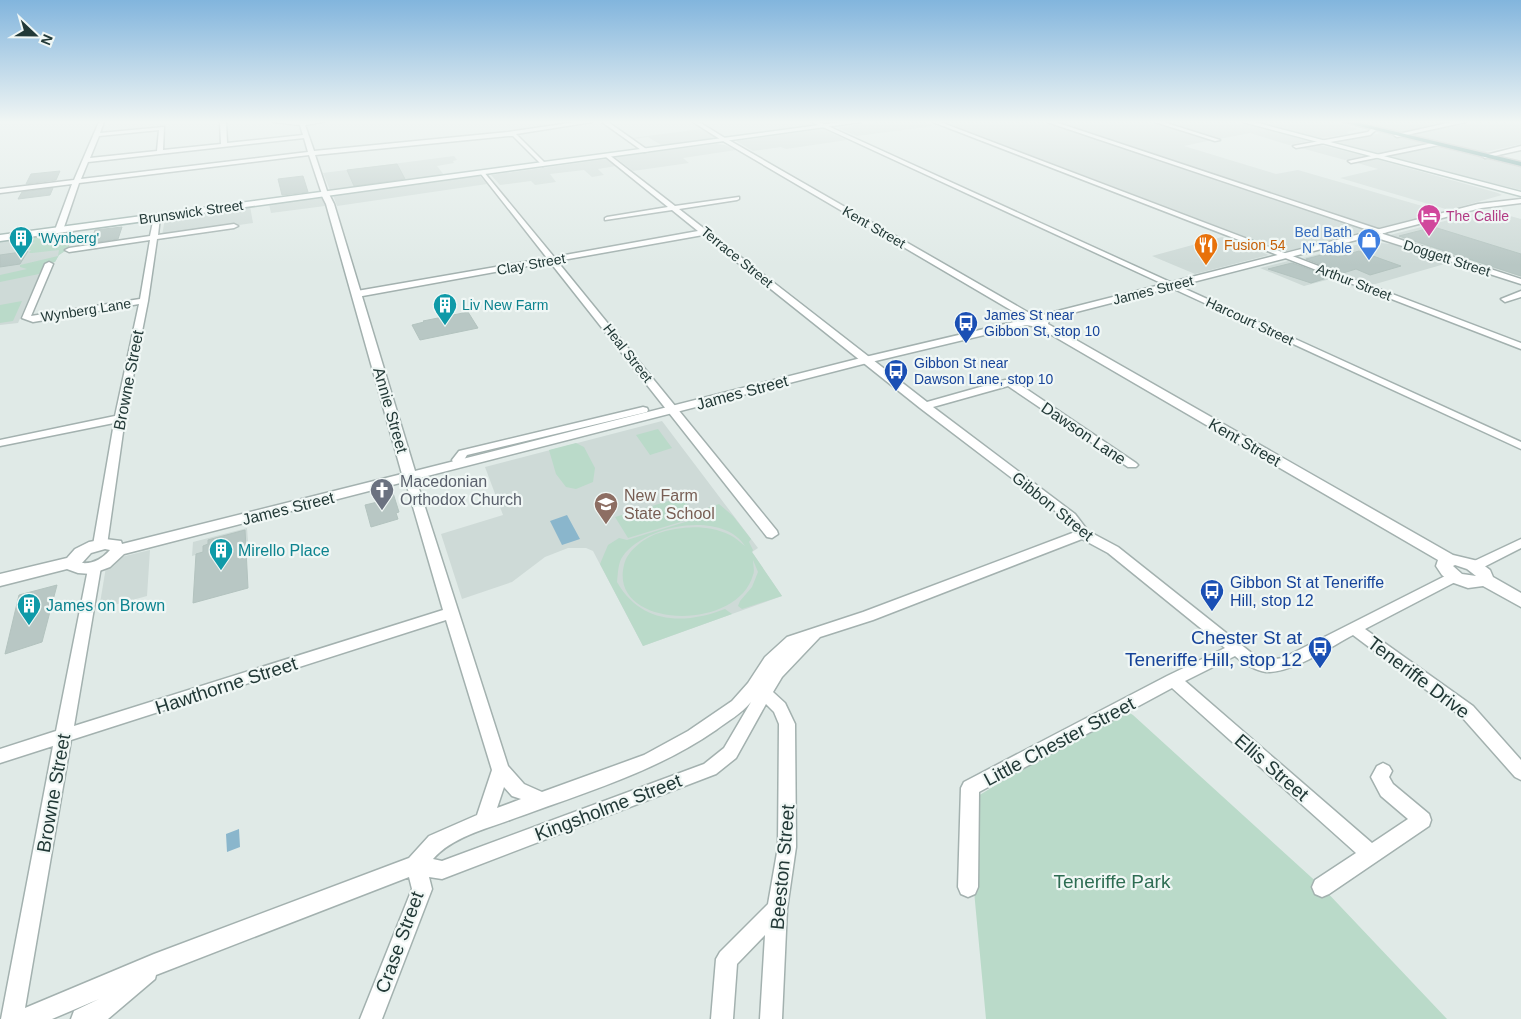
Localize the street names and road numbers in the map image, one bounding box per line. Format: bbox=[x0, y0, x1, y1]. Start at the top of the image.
street label: Brunswick Street bbox=[138, 197, 244, 227]
street label: Kent Street bbox=[840, 203, 908, 251]
street label: Terrace Street bbox=[698, 223, 776, 291]
street label: Doggett Street bbox=[1402, 236, 1493, 280]
street label: Clay Street bbox=[496, 250, 567, 278]
street label: Arthur Street bbox=[1314, 260, 1394, 304]
street label: James Street bbox=[1111, 272, 1195, 308]
street label: Harcourt Street bbox=[1204, 294, 1296, 348]
street label: Wynberg Lane bbox=[40, 295, 132, 325]
street label: Heal Street bbox=[600, 320, 656, 386]
street label: Browne Street bbox=[110, 328, 147, 431]
street label: Annie Street bbox=[370, 365, 411, 455]
street label: James Street bbox=[694, 372, 790, 413]
street label: Dawson Lane bbox=[1038, 399, 1129, 468]
street label: Kent Street bbox=[1206, 415, 1284, 470]
street label: Gibbon Street bbox=[1009, 469, 1097, 544]
street label: James Street bbox=[240, 489, 336, 528]
street label: Teneriffe Drive bbox=[1364, 632, 1474, 723]
street label: Hawthorne Street bbox=[153, 652, 300, 718]
street label: Little Chester Street bbox=[980, 692, 1139, 790]
street label: Ellis Street bbox=[1231, 730, 1313, 806]
street label: Browne Street bbox=[33, 731, 74, 854]
street label: Kingsholme Street bbox=[532, 770, 685, 845]
street label: Beeston Street bbox=[767, 803, 798, 931]
street label: Crase Street bbox=[371, 888, 428, 996]

